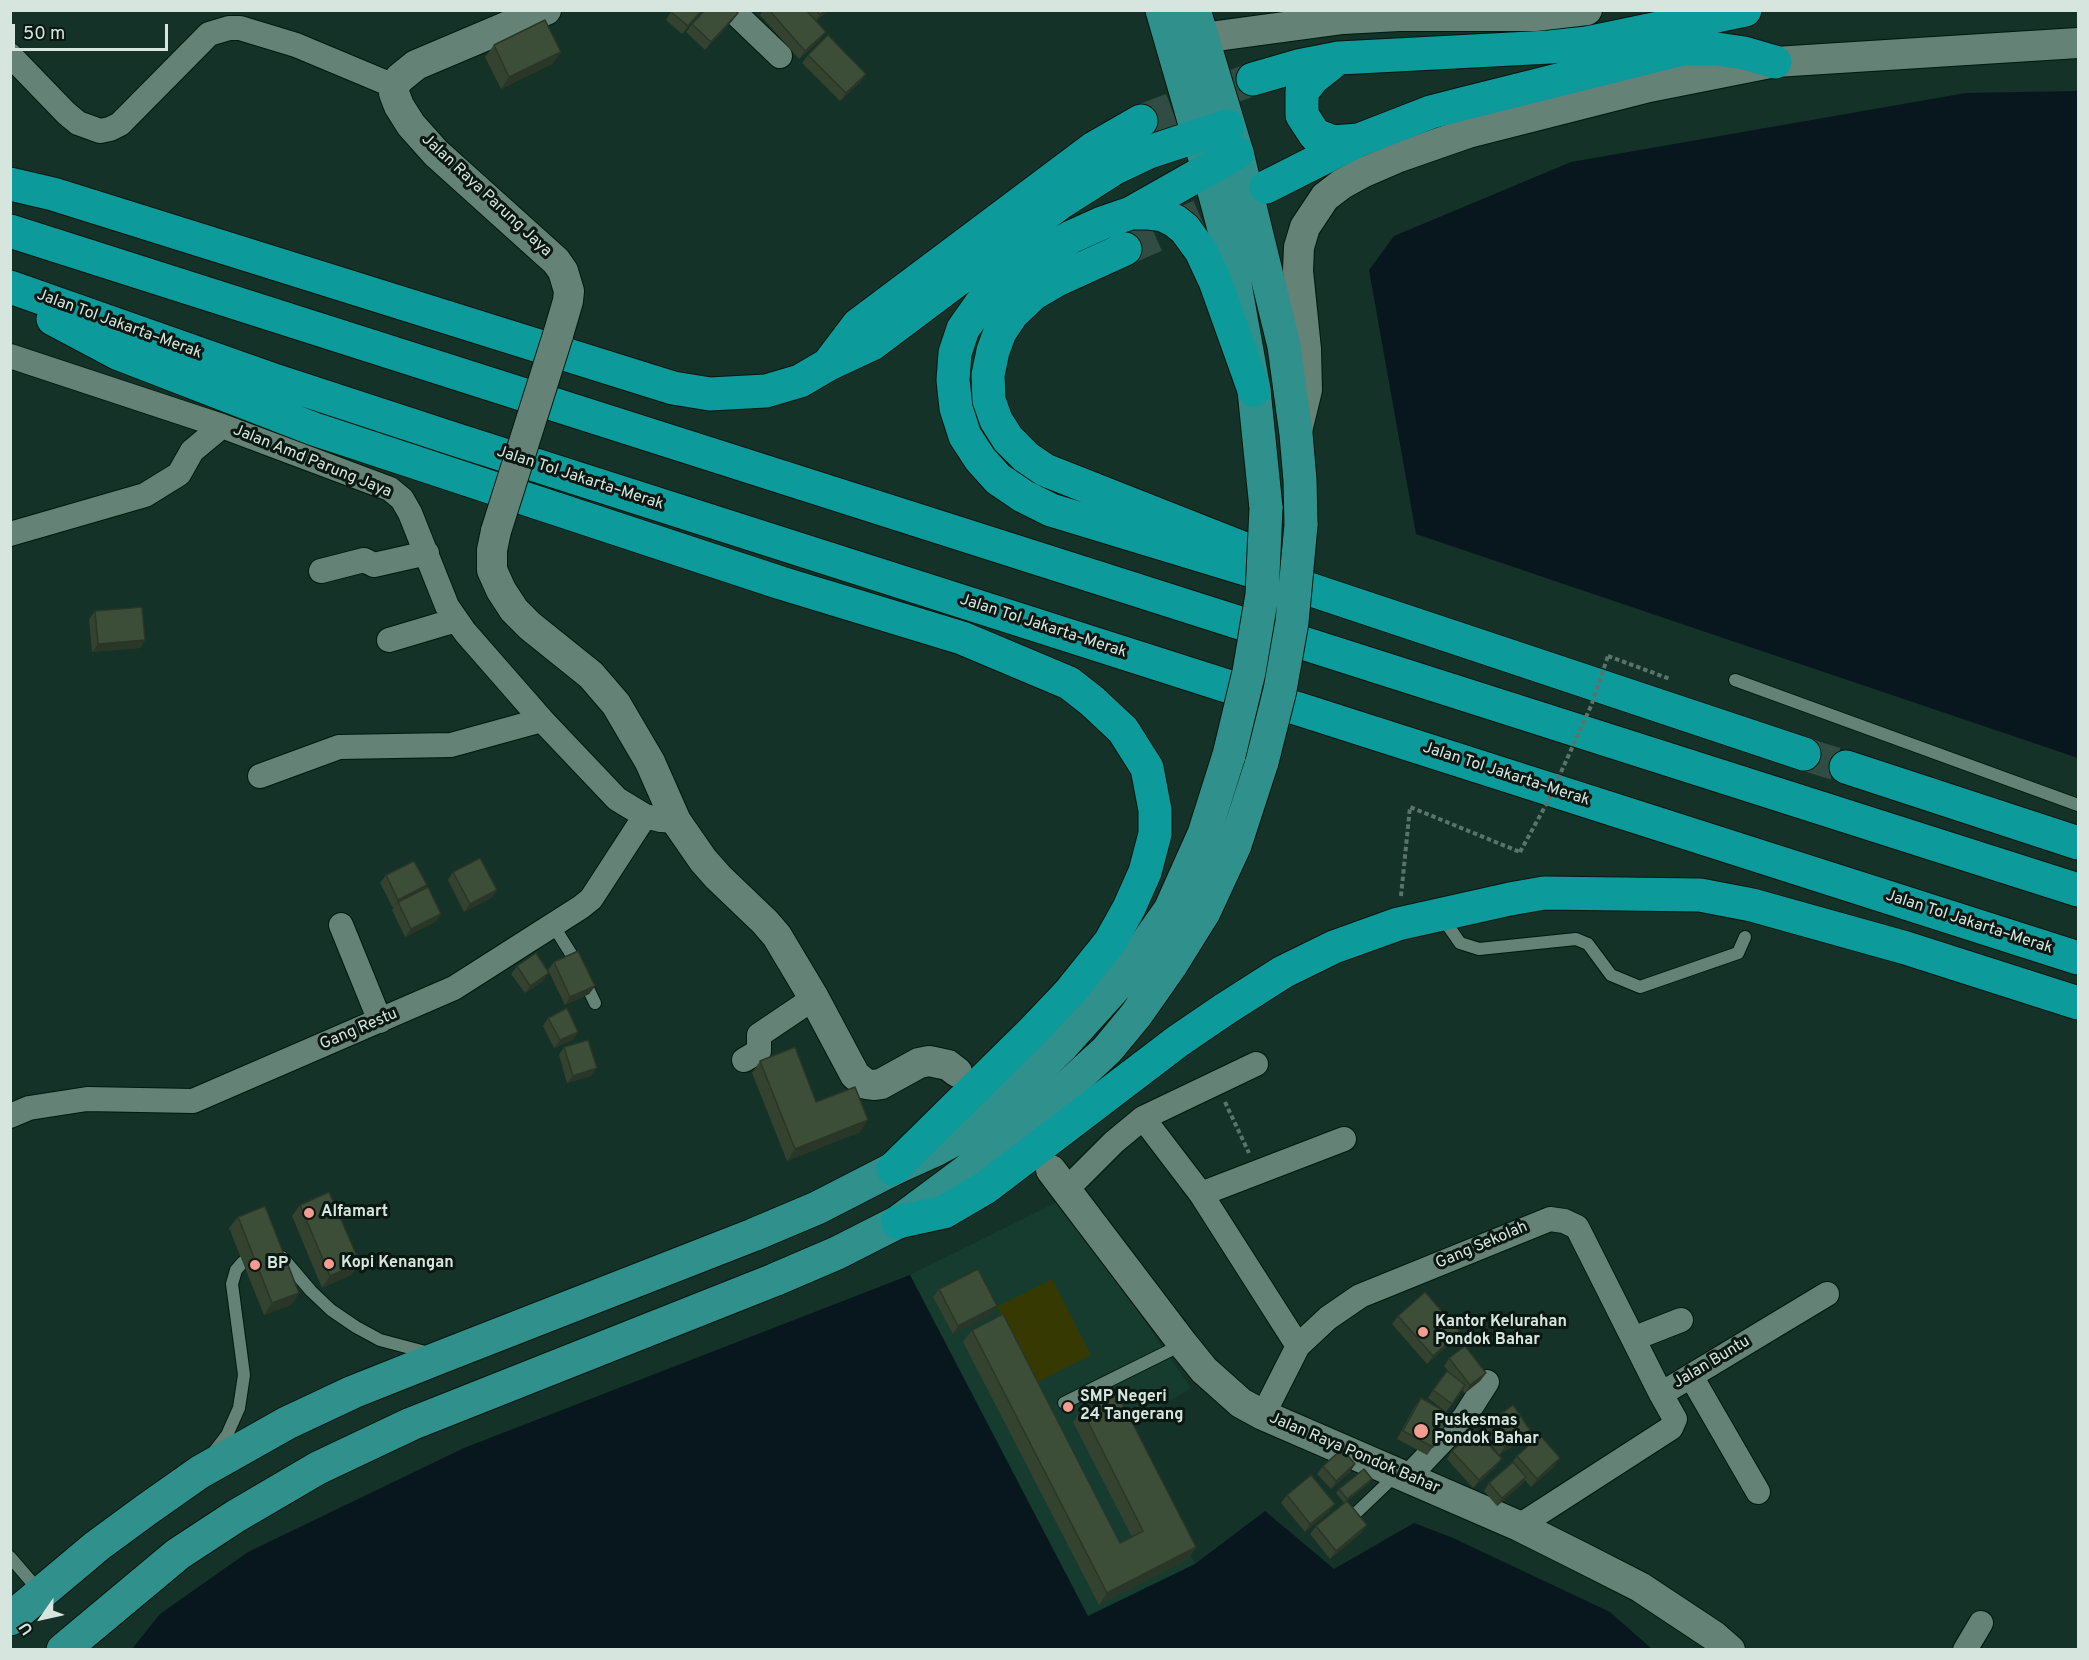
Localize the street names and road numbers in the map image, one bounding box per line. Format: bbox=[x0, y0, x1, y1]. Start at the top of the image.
street label: Jalan Raya Parung Jaya bbox=[417, 131, 555, 261]
street label: Jalan Tol Jakarta–Merak bbox=[34, 286, 204, 364]
street label: Jalan Amd Parung Jaya bbox=[230, 421, 394, 503]
street label: Jalan Tol Jakarta–Merak bbox=[494, 443, 666, 515]
street label: Jalan Tol Jakarta–Merak bbox=[957, 591, 1129, 663]
street label: Jalan Tol Jakarta–Merak bbox=[1420, 739, 1592, 811]
street label: Jalan Tol Jakarta–Merak bbox=[1883, 887, 2055, 959]
street label: Gang Restu bbox=[317, 1005, 401, 1055]
street label: Gang Sekolah bbox=[1433, 1218, 1531, 1274]
street label: Jalan Buntu bbox=[1670, 1333, 1754, 1393]
street label: Jalan Raya Pondok Bahar bbox=[1266, 1409, 1442, 1499]

